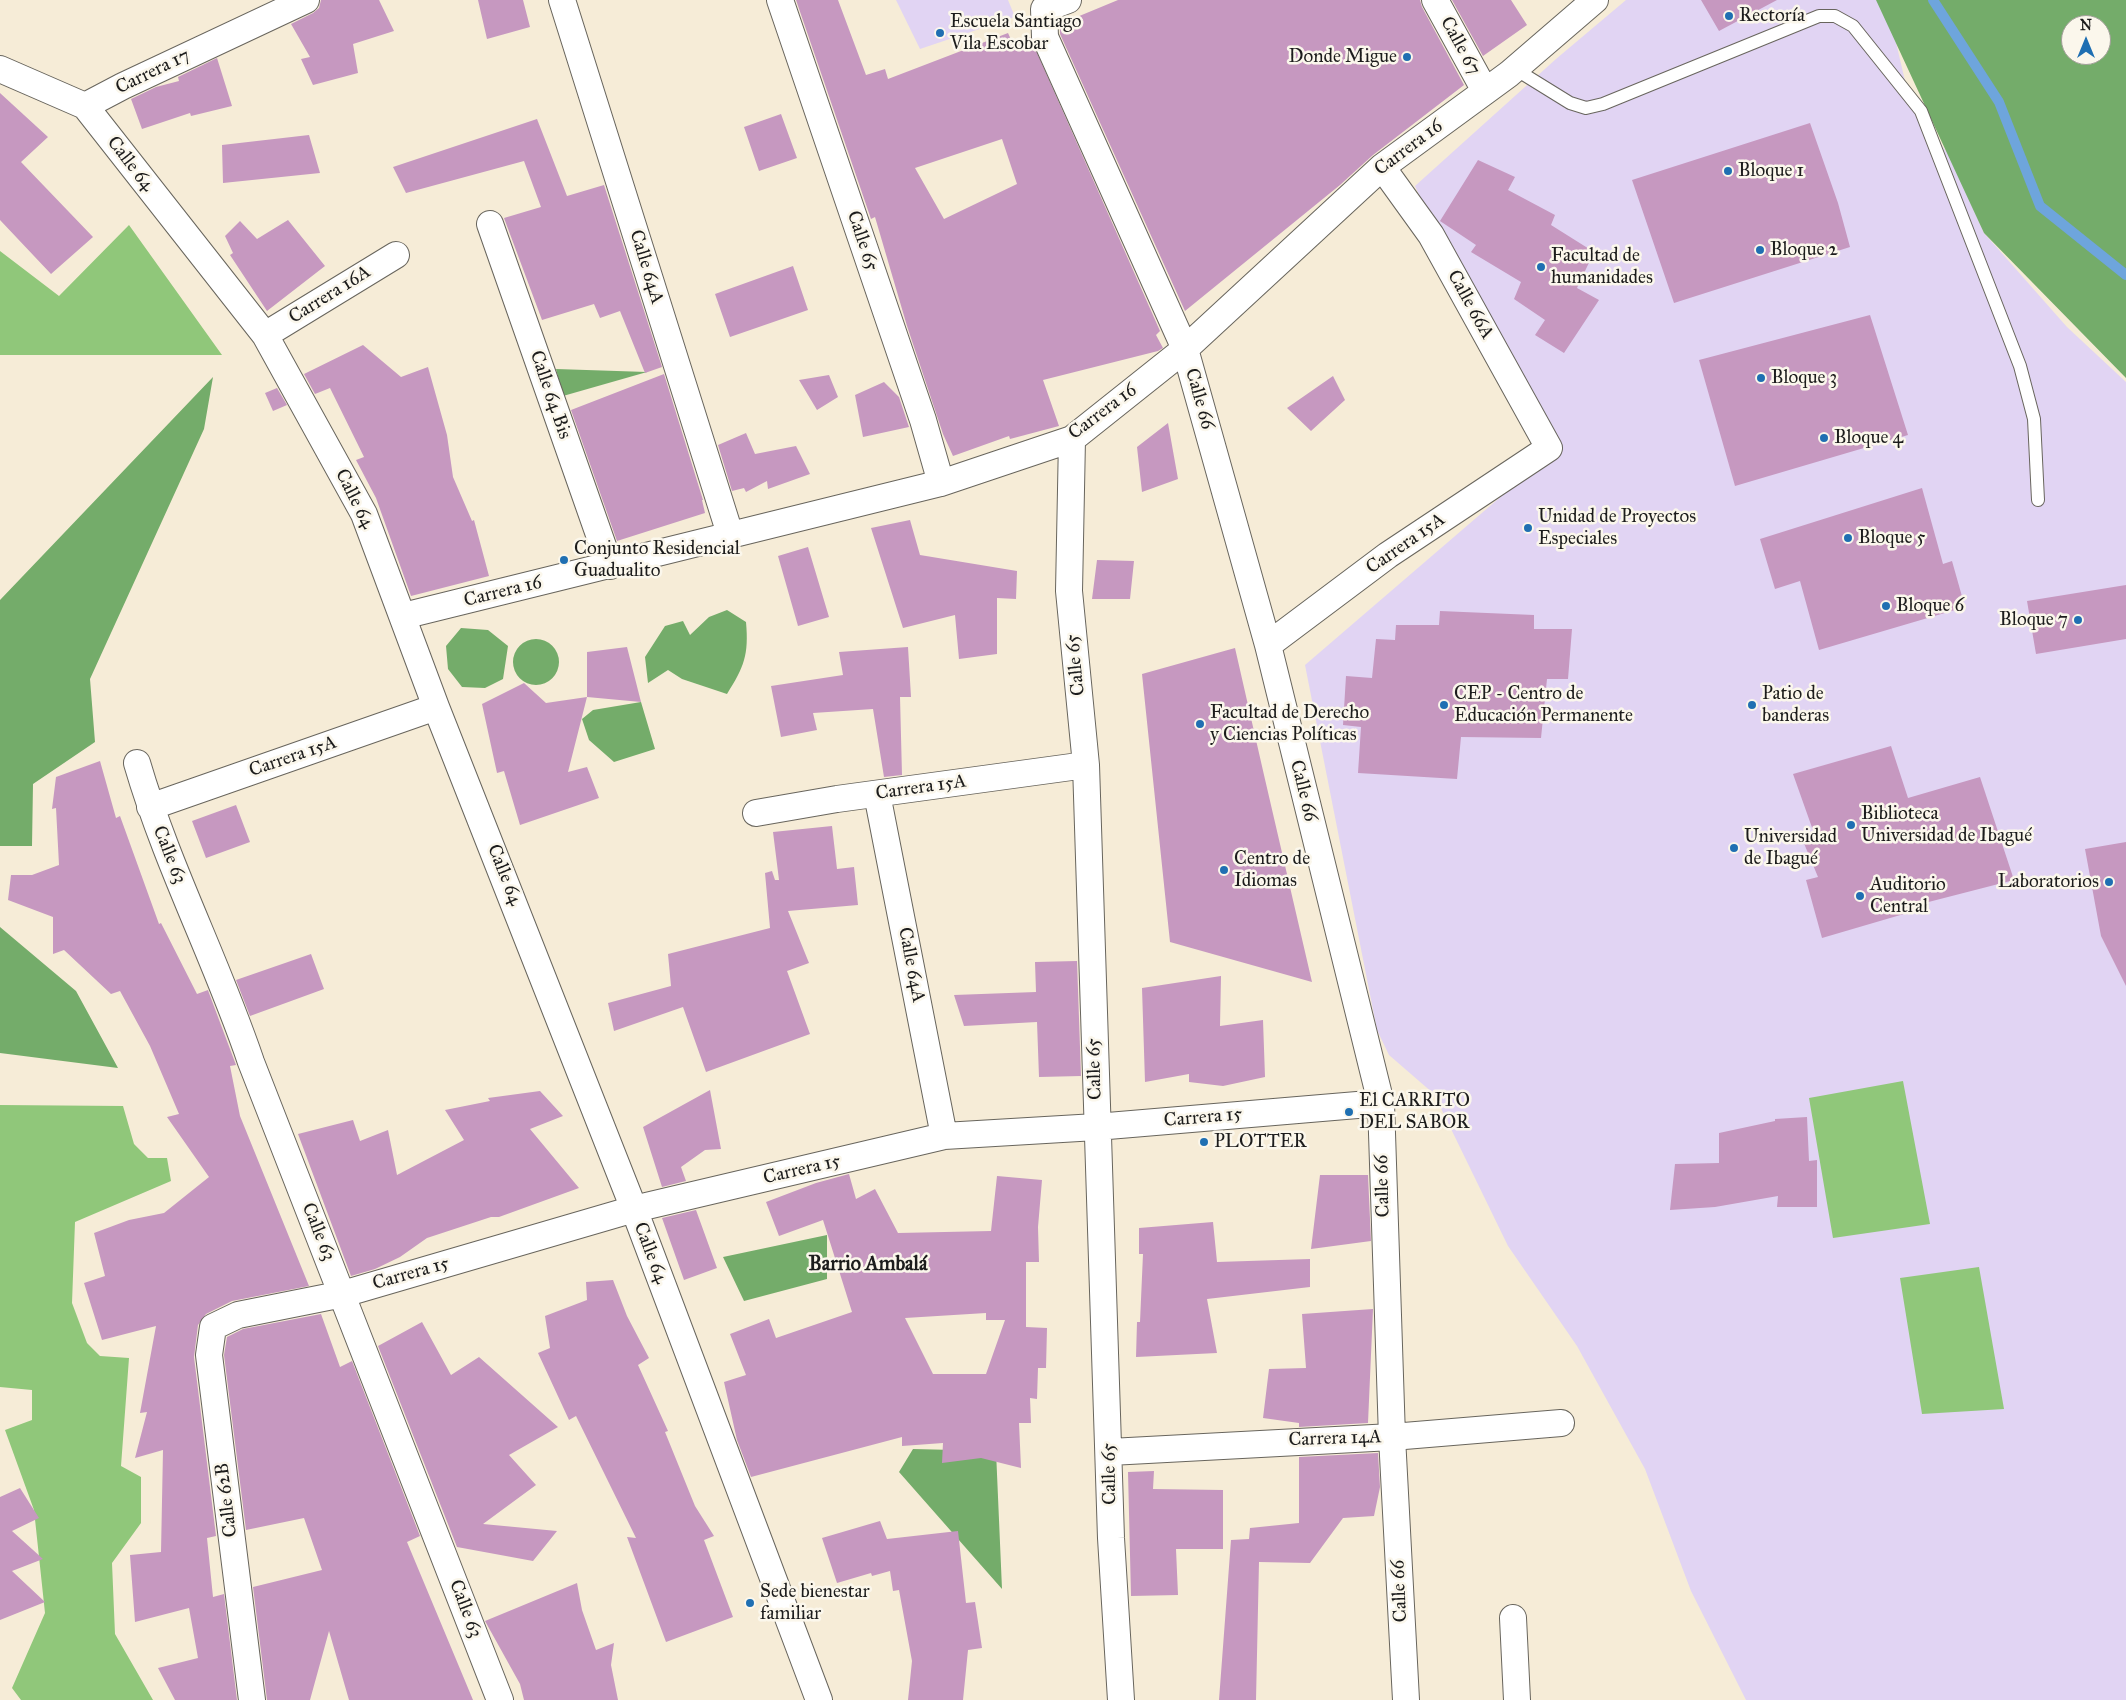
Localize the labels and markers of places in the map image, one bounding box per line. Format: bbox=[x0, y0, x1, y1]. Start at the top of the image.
place label: Rectoría bbox=[1739, 5, 1805, 27]
marker: Rectoría bbox=[1723, 10, 1735, 22]
place label: Escuela Santiago Vila Escobar bbox=[950, 11, 1082, 55]
marker: Escuela Santiago Vila Escobar bbox=[934, 27, 946, 39]
place label: Donde Migue bbox=[1289, 46, 1397, 68]
marker: Donde Migue bbox=[1401, 51, 1413, 63]
place label: Bloque 1 bbox=[1738, 160, 1804, 182]
marker: Bloque 1 bbox=[1722, 165, 1734, 177]
place label: Bloque 2 bbox=[1770, 239, 1838, 261]
marker: Bloque 2 bbox=[1754, 244, 1766, 256]
place label: Facultad de humanidades bbox=[1551, 245, 1653, 289]
marker: Facultad de humanidades bbox=[1535, 261, 1547, 273]
place label: Bloque 3 bbox=[1771, 367, 1837, 389]
marker: Bloque 3 bbox=[1755, 372, 1767, 384]
place label: Bloque 4 bbox=[1834, 427, 1903, 449]
marker: Bloque 4 bbox=[1818, 432, 1830, 444]
place label: Unidad de Proyectos Especiales bbox=[1538, 506, 1696, 550]
marker: Unidad de Proyectos Especiales bbox=[1522, 522, 1534, 534]
place label: Bloque 5 bbox=[1858, 527, 1925, 549]
marker: Bloque 5 bbox=[1842, 532, 1854, 544]
place label: Conjunto Residencial Guadualito bbox=[574, 538, 740, 582]
marker: Conjunto Residencial Guadualito bbox=[558, 554, 570, 566]
place label: Bloque 6 bbox=[1896, 595, 1964, 617]
marker: Bloque 6 bbox=[1880, 600, 1892, 612]
place label: Bloque 7 bbox=[1999, 609, 2068, 631]
marker: Bloque 7 bbox=[2072, 614, 2084, 626]
place label: CEP - Centro de Educación Permanente bbox=[1454, 683, 1633, 727]
place label: Patio de banderas bbox=[1762, 683, 1829, 727]
marker: CEP - Centro de Educación Permanente bbox=[1438, 699, 1450, 711]
marker: Patio de banderas bbox=[1746, 699, 1758, 711]
place label: Facultad de Derecho y Ciencias Políticas bbox=[1210, 702, 1369, 746]
marker: Facultad de Derecho y Ciencias Políticas bbox=[1194, 718, 1206, 730]
place label: Biblioteca Universidad de Ibagué bbox=[1861, 803, 2032, 847]
marker: Biblioteca Universidad de Ibagué bbox=[1845, 819, 1857, 831]
place label: Universidad de Ibagué bbox=[1744, 826, 1837, 870]
marker: Universidad de Ibagué bbox=[1728, 842, 1740, 854]
place label: Centro de Idiomas bbox=[1234, 848, 1310, 892]
marker: Centro de Idiomas bbox=[1218, 864, 1230, 876]
place label: Laboratorios bbox=[1998, 871, 2099, 893]
place label: Auditorio Central bbox=[1870, 874, 1946, 918]
marker: Laboratorios bbox=[2103, 876, 2115, 888]
marker: Auditorio Central bbox=[1854, 890, 1866, 902]
place label: El CARRITO DEL SABOR bbox=[1359, 1090, 1470, 1134]
marker: El CARRITO DEL SABOR bbox=[1343, 1106, 1355, 1118]
place label: PLOTTER bbox=[1214, 1131, 1307, 1153]
marker: PLOTTER bbox=[1198, 1136, 1210, 1148]
place label: Sede bienestar familiar bbox=[760, 1581, 870, 1625]
marker: Sede bienestar familiar bbox=[744, 1597, 756, 1609]

